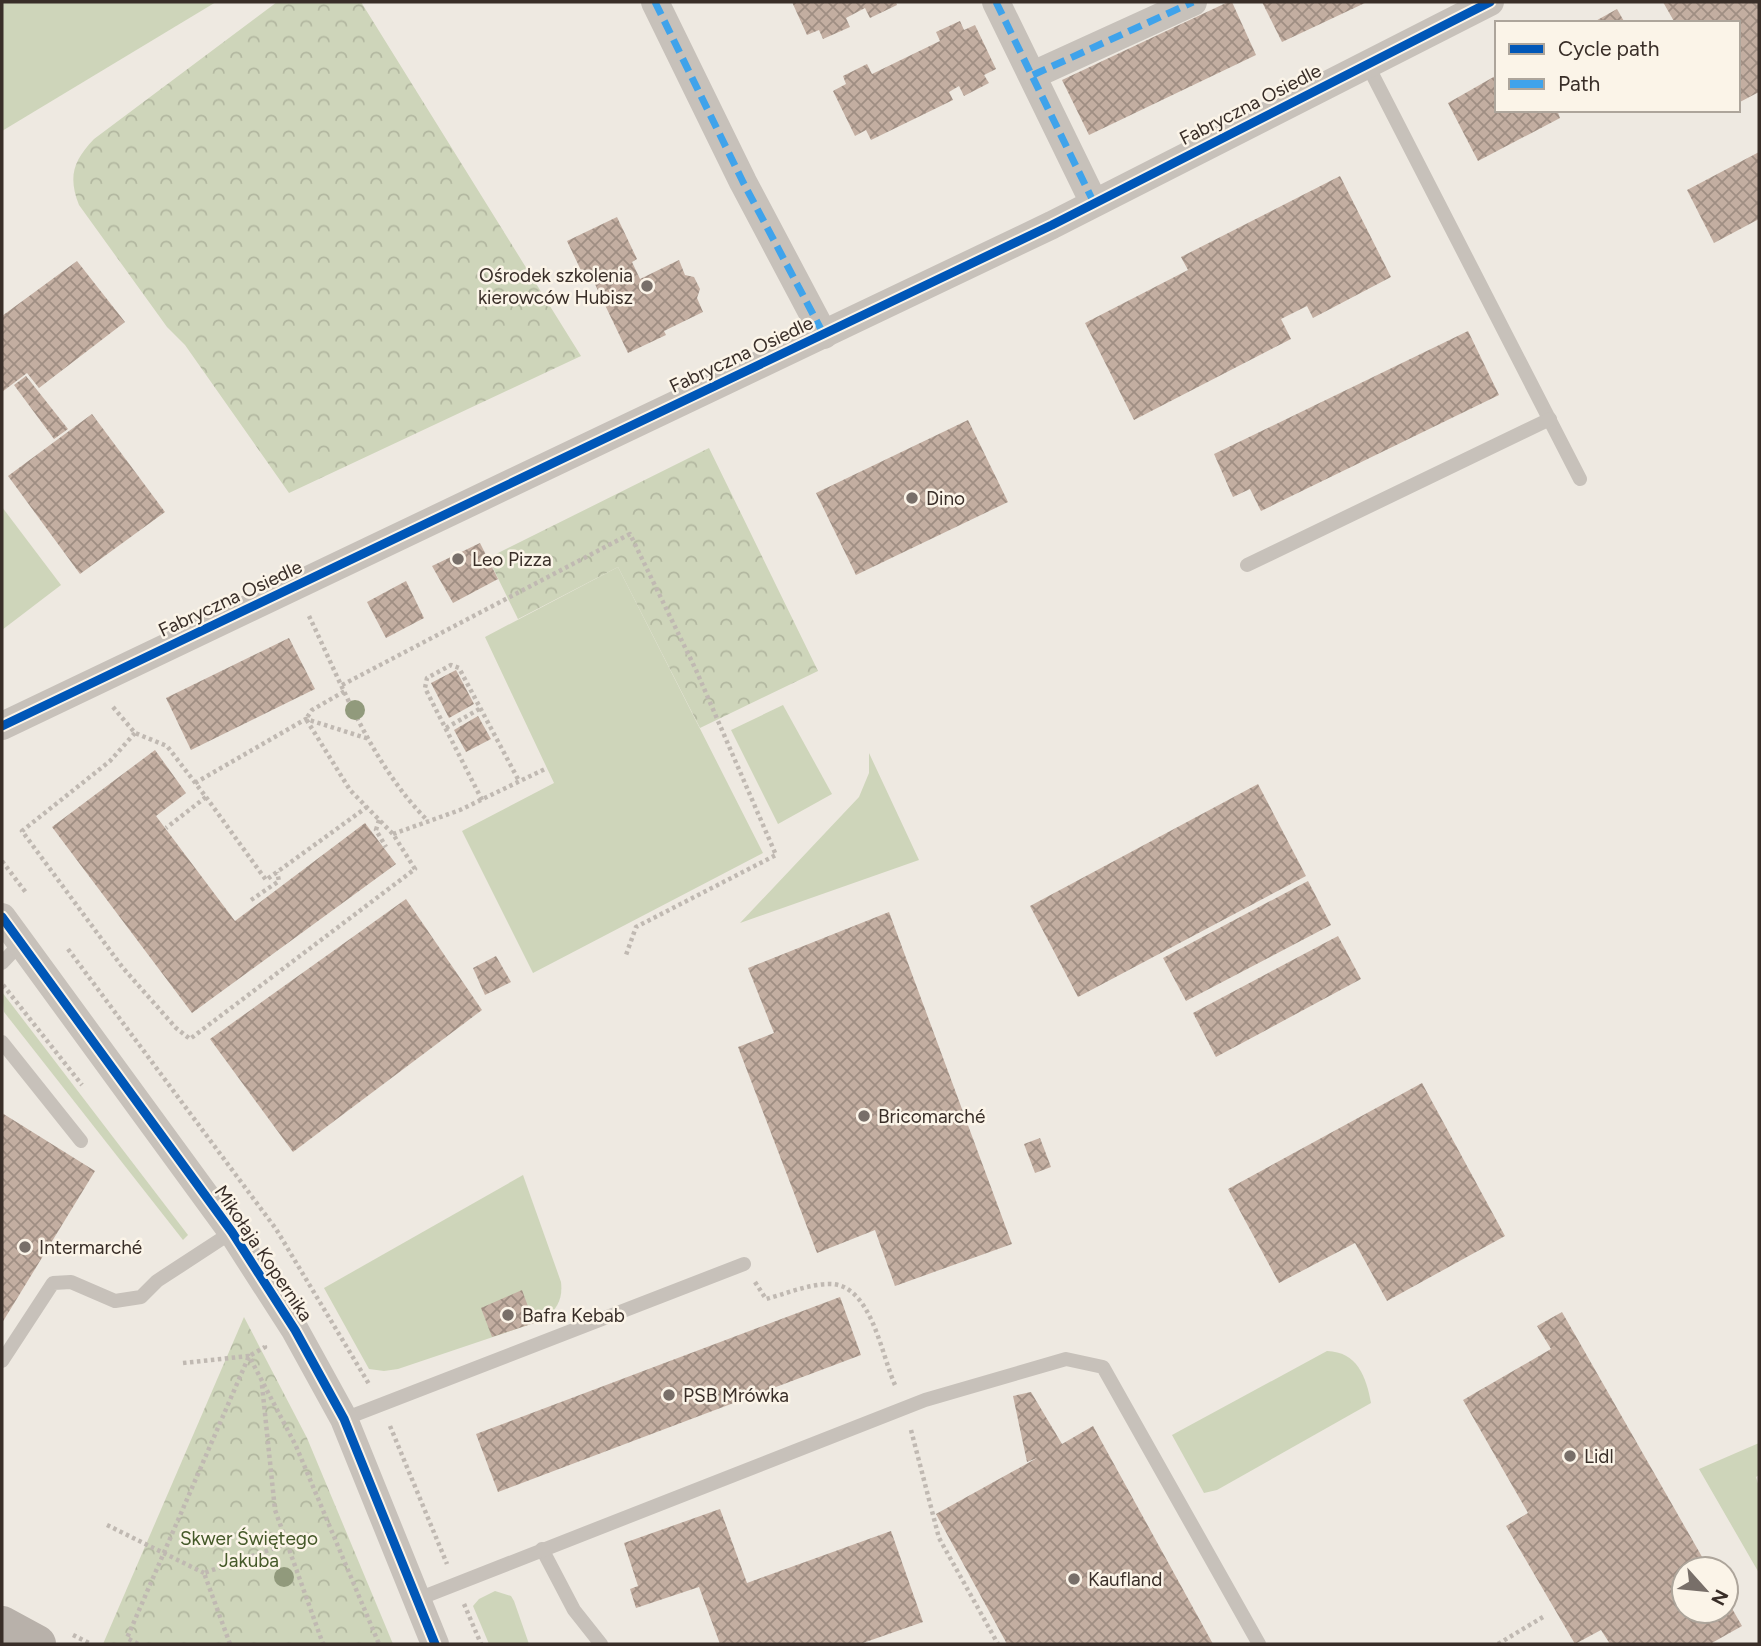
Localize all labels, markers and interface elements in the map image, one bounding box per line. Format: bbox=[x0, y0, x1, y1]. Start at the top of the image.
legend bbox=[1495, 21, 1740, 112]
text: Cycle path bbox=[1558, 36, 1659, 61]
street label: Fabryczna Osiedle bbox=[1176, 59, 1325, 150]
text: Path bbox=[1558, 71, 1600, 96]
place label: Ośrodek szkolenia kierowców Hubisz bbox=[478, 264, 633, 309]
marker: Ośrodek szkolenia kierowców Hubisz bbox=[639, 278, 655, 294]
street label: Fabryczna Osiedle bbox=[666, 311, 817, 398]
place label: Dino bbox=[926, 487, 965, 510]
marker: Dino bbox=[904, 490, 920, 506]
place label: Leo Pizza bbox=[472, 548, 552, 571]
marker: Leo Pizza bbox=[450, 551, 466, 567]
street label: Fabryczna Osiedle bbox=[155, 555, 306, 642]
place label: Bricomarché bbox=[878, 1105, 985, 1128]
marker: Bricomarché bbox=[856, 1108, 872, 1124]
street label: Mikołaja Kopernika bbox=[210, 1181, 318, 1326]
place label: Intermarché bbox=[39, 1236, 142, 1259]
marker: Intermarché bbox=[17, 1239, 33, 1255]
place label: Bafra Kebab bbox=[522, 1304, 625, 1327]
marker: Bafra Kebab bbox=[500, 1307, 516, 1323]
place label: PSB Mrówka bbox=[683, 1384, 789, 1407]
marker: PSB Mrówka bbox=[661, 1387, 677, 1403]
place label: Lidl bbox=[1584, 1445, 1614, 1468]
marker: Lidl bbox=[1562, 1448, 1578, 1464]
park label: Skwer Świętego Jakuba bbox=[180, 1527, 318, 1572]
north arrow bbox=[1670, 1555, 1740, 1625]
place label: Kaufland bbox=[1088, 1568, 1162, 1591]
marker: Kaufland bbox=[1066, 1571, 1082, 1587]
text: N bbox=[1706, 1586, 1733, 1609]

